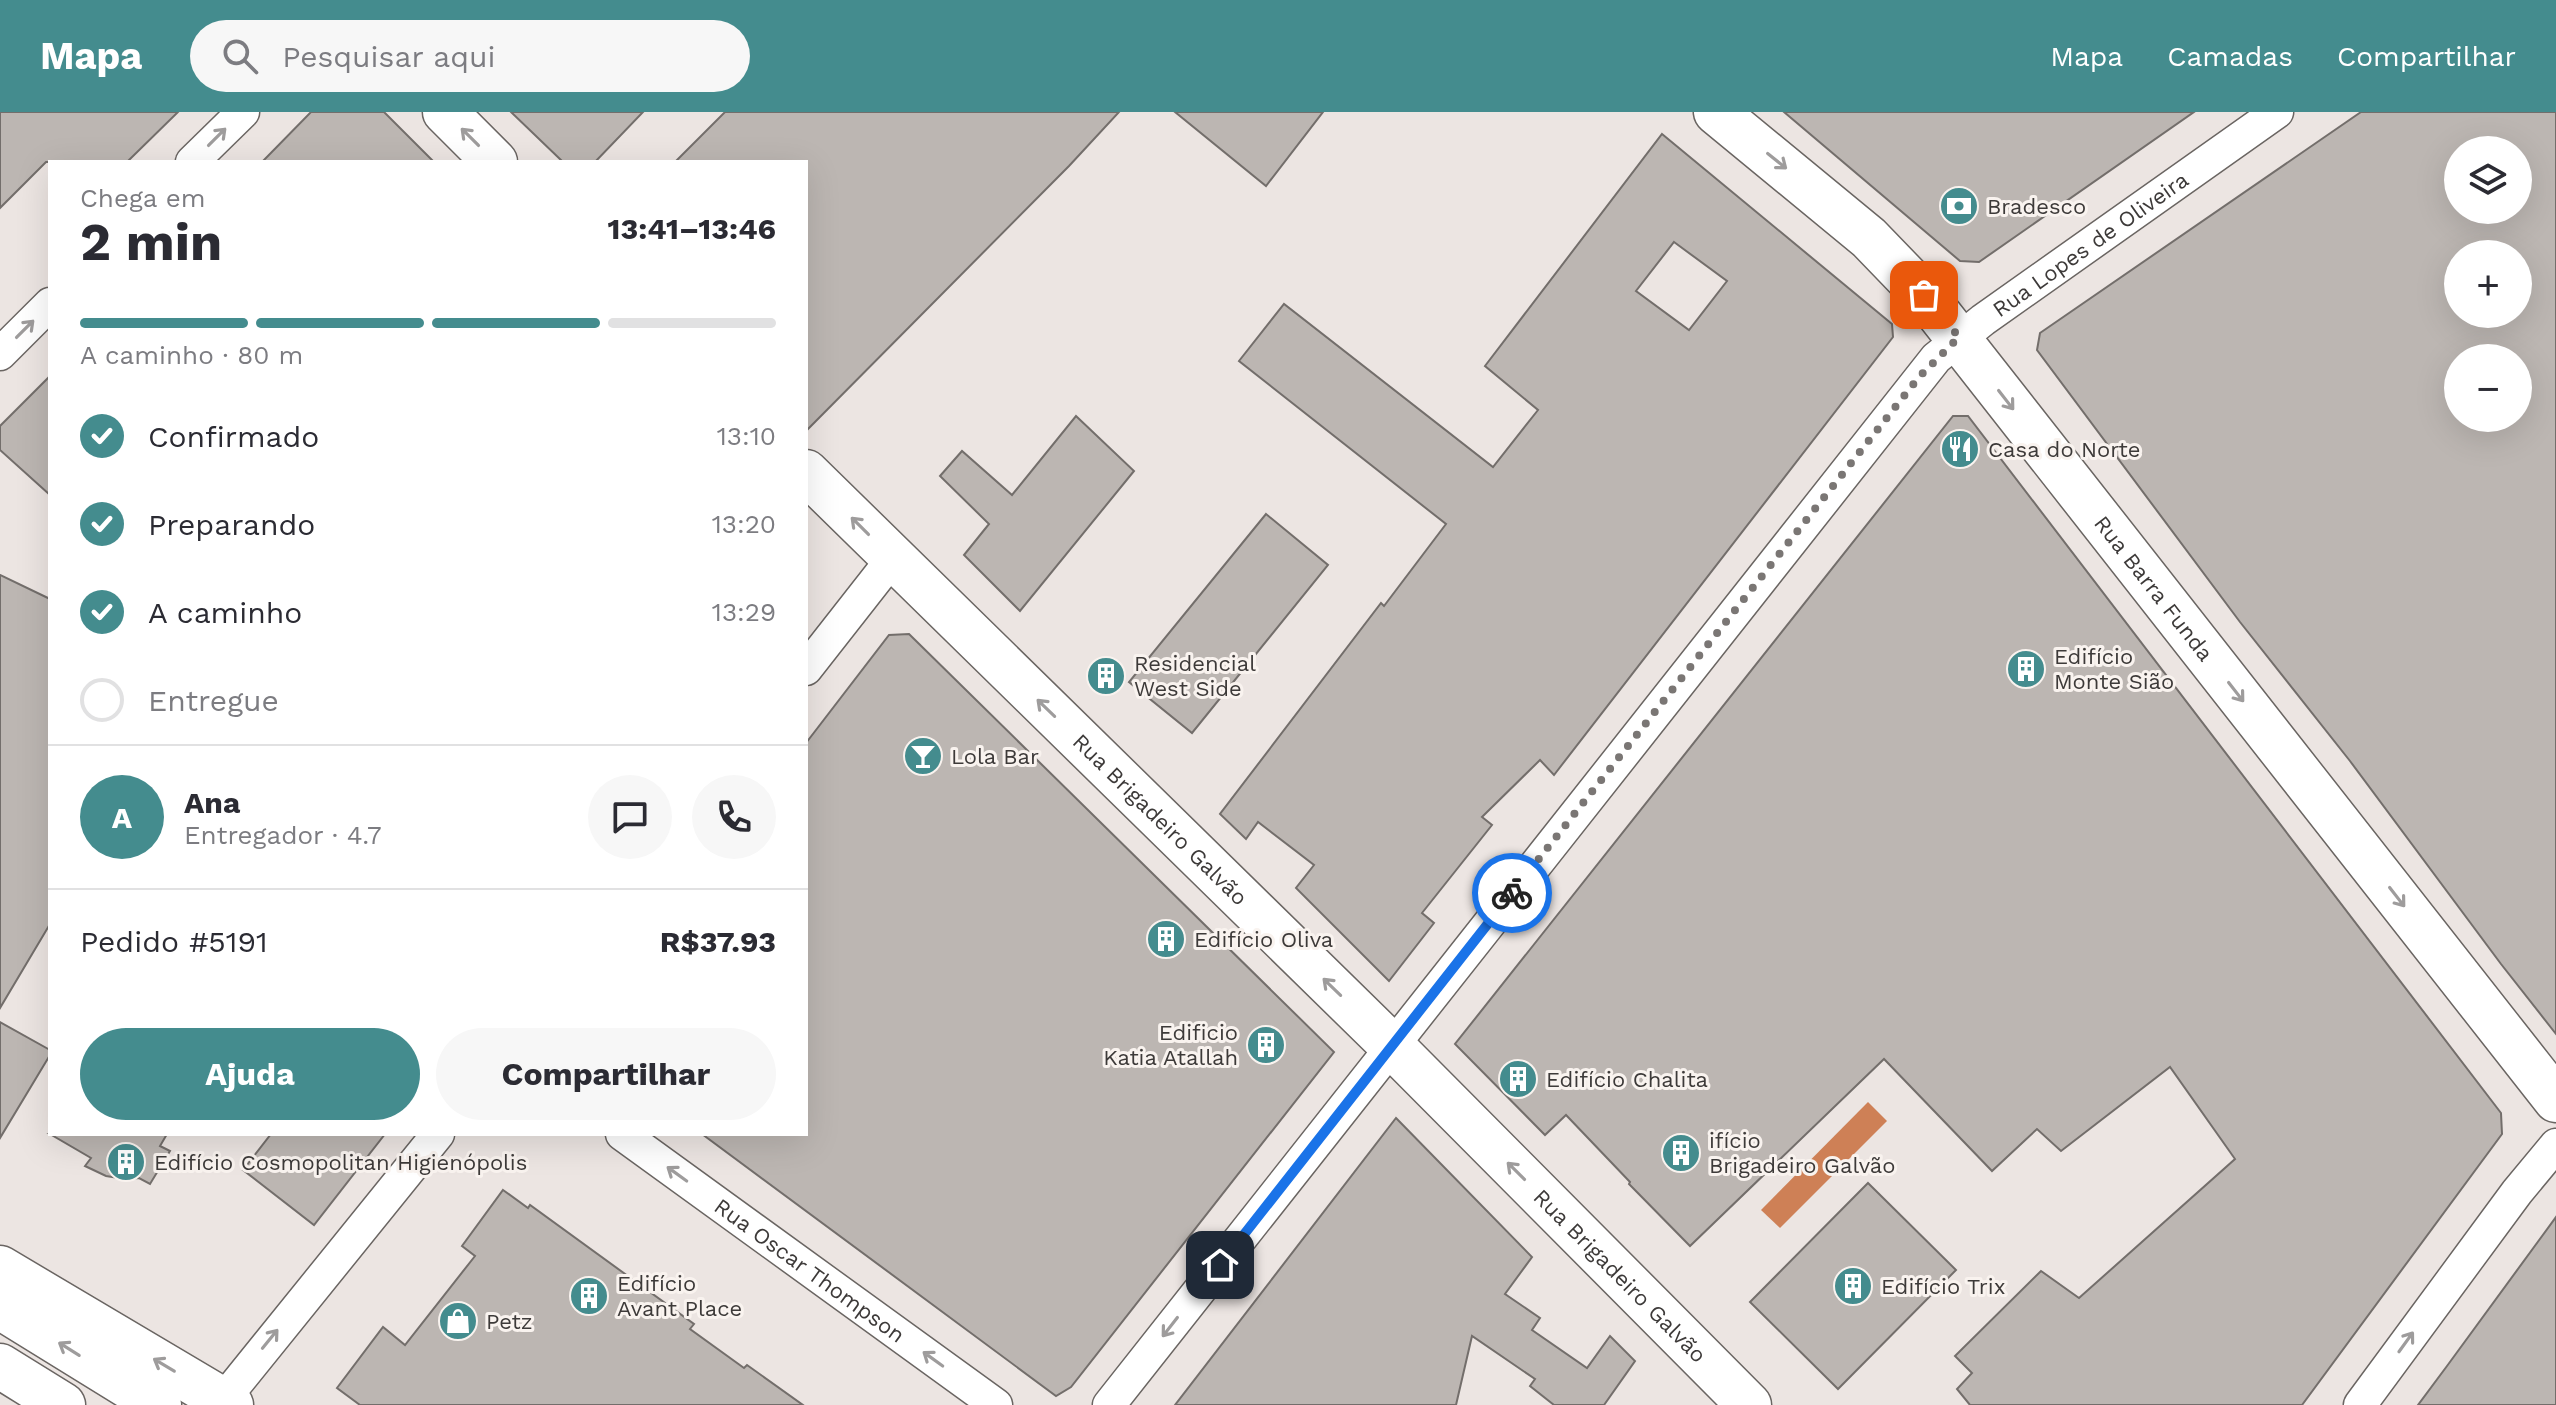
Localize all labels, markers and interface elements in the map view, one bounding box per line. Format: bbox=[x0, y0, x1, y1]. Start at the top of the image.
search box bbox=[190, 20, 750, 92]
text: Mapa bbox=[40, 34, 142, 78]
icon: search bbox=[218, 34, 262, 78]
text: Pesquisar aqui bbox=[282, 39, 495, 74]
text: Mapa bbox=[2050, 40, 2123, 73]
text: Camadas bbox=[2167, 40, 2293, 73]
text: Compartilhar bbox=[2337, 40, 2516, 73]
one-way arrow bbox=[208, 127, 227, 147]
one-way arrow bbox=[461, 128, 480, 147]
map controls bbox=[2444, 136, 2532, 432]
button: layers bbox=[2444, 136, 2532, 224]
one-way arrow bbox=[1766, 152, 1787, 170]
street label: Rua Lopes de Oliveira bbox=[1988, 167, 2193, 322]
text: Chega em bbox=[80, 183, 206, 213]
bank icon: Bradesco bbox=[1938, 185, 1980, 227]
place label: Bradesco bbox=[1987, 194, 2086, 219]
text: 13:41–13:46 bbox=[607, 211, 776, 246]
text: 2 min bbox=[80, 212, 222, 273]
button: + bbox=[2444, 240, 2532, 328]
pin bbox=[1890, 261, 1958, 329]
icon: bag bbox=[1902, 273, 1946, 317]
one-way arrow bbox=[15, 320, 34, 339]
text: A caminho · 80 m bbox=[80, 340, 303, 370]
button: − bbox=[2444, 344, 2532, 432]
one-way arrow bbox=[1998, 389, 2015, 410]
icon: check bbox=[80, 414, 124, 458]
text: Confirmado bbox=[148, 419, 319, 454]
text: 13:10 bbox=[717, 421, 776, 451]
restaurant icon: Casa do Norte bbox=[1939, 428, 1981, 470]
place label: Casa do Norte bbox=[1988, 437, 2140, 462]
icon: check bbox=[80, 502, 124, 546]
text: Preparando bbox=[148, 507, 315, 542]
text: 13:20 bbox=[712, 509, 776, 539]
street label: Rua Barra Funda bbox=[2089, 511, 2219, 666]
one-way arrow bbox=[851, 517, 870, 536]
icon: check bbox=[80, 590, 124, 634]
text: A caminho bbox=[148, 595, 302, 630]
text: 13:29 bbox=[712, 597, 776, 627]
place label: Edifício Monte Sião bbox=[2054, 644, 2174, 694]
building icon: Edifício Monte Sião bbox=[2005, 648, 2047, 690]
place label: Residencial West Side bbox=[1134, 651, 1256, 701]
building icon: Residencial West Side bbox=[1085, 655, 1127, 697]
one-way arrow bbox=[2227, 681, 2245, 702]
text: Entregue bbox=[148, 683, 279, 718]
one-way arrow bbox=[1037, 699, 1056, 718]
street label: Rua Brigadeiro Galvão bbox=[1068, 728, 1253, 910]
bar icon: Lola Bar bbox=[902, 735, 944, 777]
place label: Lola Bar bbox=[951, 744, 1039, 769]
button: chat bbox=[588, 775, 672, 859]
button: phone bbox=[692, 775, 776, 859]
text: Ana bbox=[184, 785, 240, 820]
text: A bbox=[112, 800, 132, 835]
text: Entregador · 4.7 bbox=[184, 820, 382, 850]
courier bbox=[1472, 853, 1552, 933]
icon: bike bbox=[1490, 871, 1534, 915]
one-way arrow bbox=[2388, 886, 2405, 907]
building icon: Edifício Oliva bbox=[1145, 918, 1187, 960]
text: Pedido #5191 bbox=[80, 924, 268, 959]
text: R$37.93 bbox=[660, 924, 776, 959]
place label: Edifício Oliva bbox=[1194, 927, 1333, 952]
one-way arrow bbox=[1322, 978, 1342, 997]
place label: Edificio Katia Atallah bbox=[1103, 1020, 1238, 1070]
building icon: Edificio Katia Atallah bbox=[1245, 1024, 1287, 1066]
button: Ajuda bbox=[80, 1028, 420, 1120]
button: Compartilhar bbox=[436, 1028, 776, 1120]
building icon: Edifício Chalita bbox=[1497, 1058, 1539, 1100]
place label: Edifício Chalita bbox=[1546, 1067, 1708, 1092]
place label: ifício Brigadeiro Galvão bbox=[1709, 1128, 1896, 1178]
building icon: ifício Brigadeiro Galvão bbox=[1660, 1132, 1702, 1174]
building icon: Edifício Cosmopolitan Higienópolis bbox=[105, 1141, 147, 1183]
place label: Edifício Cosmopolitan Higienópolis bbox=[154, 1150, 527, 1175]
one-way arrow bbox=[1507, 1162, 1526, 1181]
one-way arrow bbox=[667, 1166, 688, 1183]
street label: Rua Brigadeiro Galvão bbox=[1529, 1184, 1712, 1367]
street label: Rua Oscar Thompson bbox=[710, 1193, 910, 1347]
pin bbox=[1186, 1231, 1254, 1299]
icon: home bbox=[1198, 1243, 1242, 1287]
building icon: Edifício Trix bbox=[1832, 1265, 1874, 1307]
place label: Edifício Avant Place bbox=[617, 1271, 742, 1321]
place label: Edifício Trix bbox=[1881, 1274, 2005, 1299]
building icon: Edifício Avant Place bbox=[568, 1275, 610, 1317]
shop icon: Petz bbox=[437, 1300, 479, 1342]
place label: Petz bbox=[486, 1309, 533, 1334]
one-way arrow bbox=[1162, 1316, 1179, 1337]
one-way arrow bbox=[261, 1328, 279, 1349]
one-way arrow bbox=[2398, 1332, 2414, 1354]
one-way arrow bbox=[58, 1341, 81, 1357]
one-way arrow bbox=[923, 1351, 944, 1368]
one-way arrow bbox=[153, 1357, 176, 1373]

